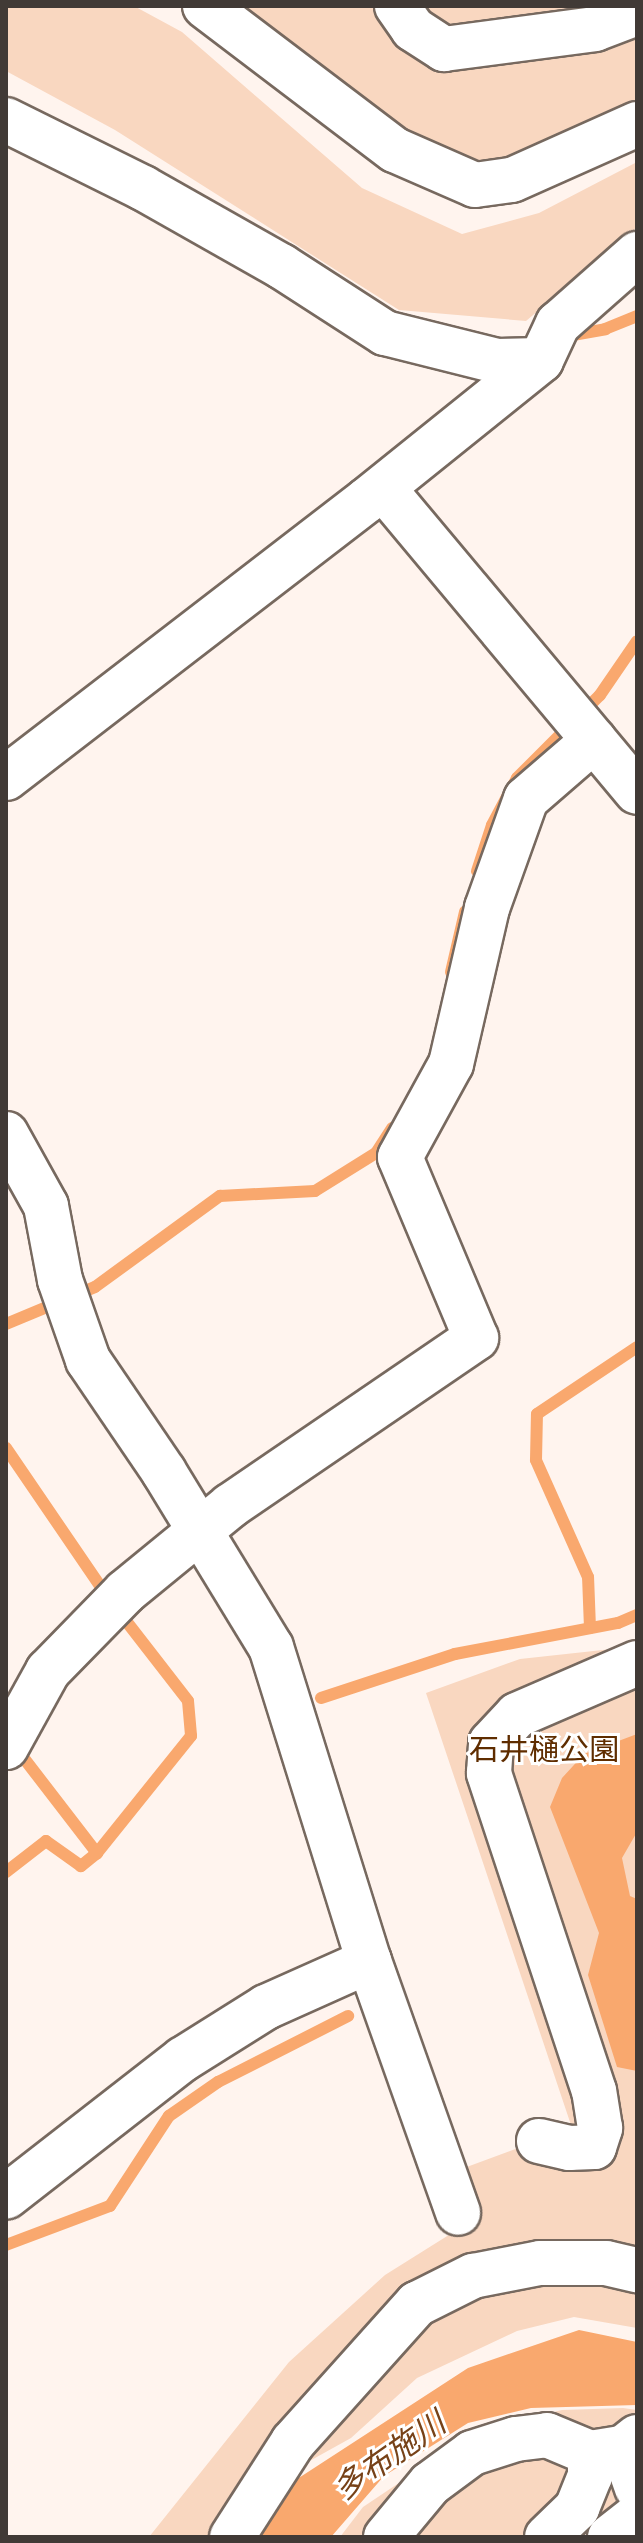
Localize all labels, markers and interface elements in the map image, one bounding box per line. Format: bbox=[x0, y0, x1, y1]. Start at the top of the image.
park label: 石井樋公園 bbox=[469, 1732, 619, 1768]
water label: 多布施川 bbox=[327, 2405, 453, 2509]

